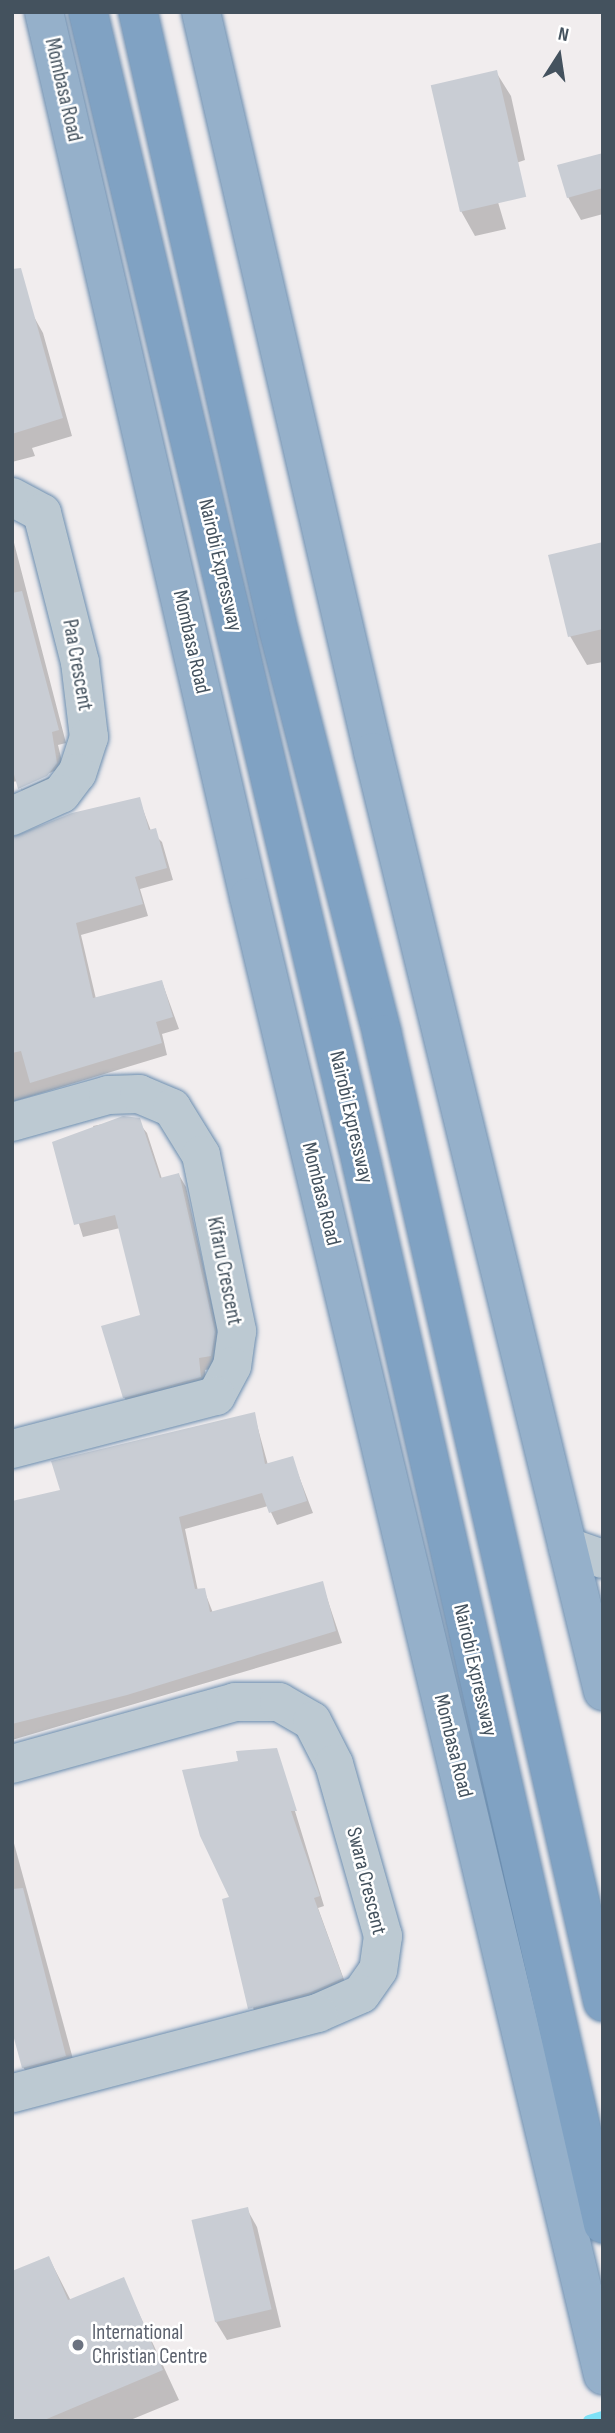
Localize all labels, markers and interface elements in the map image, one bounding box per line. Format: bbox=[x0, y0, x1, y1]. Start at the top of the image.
north arrow bbox=[524, 21, 594, 91]
text: N bbox=[556, 23, 571, 47]
street label: Mombasa Road bbox=[39, 36, 87, 144]
street label: Nairobi Expressway bbox=[193, 496, 247, 634]
street label: Mombasa Road bbox=[167, 588, 215, 696]
street label: Paa Crescent bbox=[57, 617, 97, 713]
street label: Nairobi Expressway bbox=[324, 1048, 378, 1186]
street label: Mombasa Road bbox=[296, 1140, 346, 1248]
street label: Kifaru Crescent bbox=[201, 1215, 247, 1327]
street label: Nairobi Expressway bbox=[448, 1601, 502, 1739]
street label: Mombasa Road bbox=[428, 1692, 478, 1800]
street label: Swara Crescent bbox=[340, 1825, 392, 1937]
place label: International Christian Centre bbox=[92, 2320, 207, 2370]
marker: International Christian Centre bbox=[70, 2337, 86, 2353]

